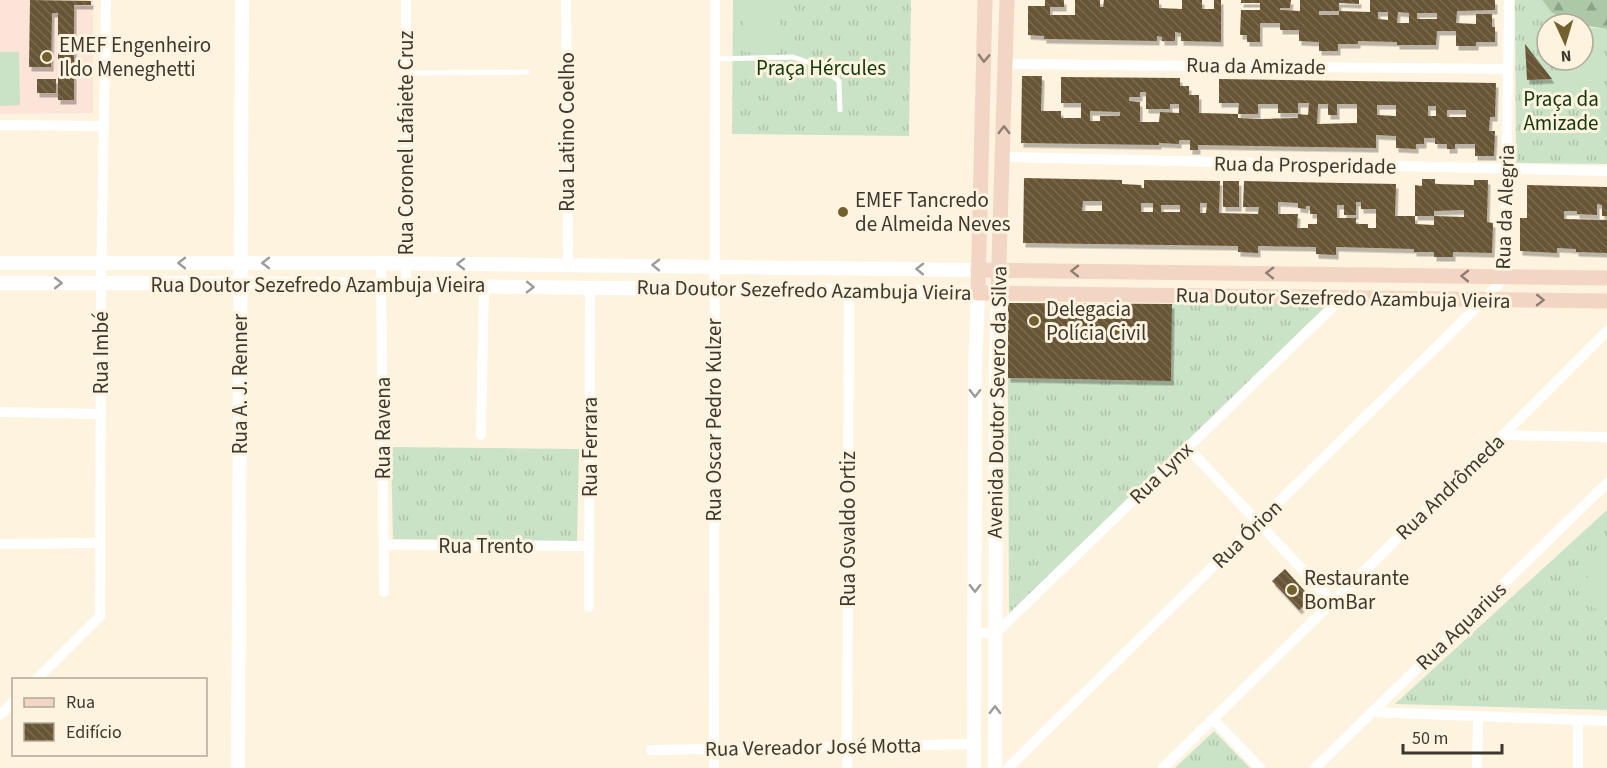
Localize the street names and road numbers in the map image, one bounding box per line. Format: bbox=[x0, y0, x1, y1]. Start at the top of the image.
street label: Rua Coronel Lafaiete Cruz bbox=[391, 30, 421, 255]
street label: Rua da Amizade bbox=[1186, 50, 1326, 82]
street label: Rua Latino Coelho bbox=[552, 52, 582, 212]
street label: Rua da Alegria bbox=[1488, 144, 1522, 270]
street label: Rua da Prosperidade bbox=[1213, 148, 1397, 182]
street label: Avenida Doutor Severo da Silva bbox=[980, 265, 1014, 539]
street label: Rua Doutor Sezefredo Azambuja Vieira bbox=[151, 270, 485, 300]
street label: Rua Doutor Sezefredo Azambuja Vieira bbox=[636, 272, 972, 308]
street label: Rua Doutor Sezefredo Azambuja Vieira bbox=[1175, 280, 1511, 316]
street label: Rua Imbé bbox=[86, 311, 116, 395]
street label: Rua A. J. Renner bbox=[225, 313, 255, 454]
street label: Rua Oscar Pedro Kulzer bbox=[699, 318, 729, 522]
street label: Rua Ravena bbox=[368, 377, 398, 479]
street label: Rua Ferrara bbox=[575, 397, 605, 497]
street label: Rua Andrômeda bbox=[1389, 427, 1511, 547]
street label: Rua Lynx bbox=[1122, 435, 1200, 511]
street label: Rua Osvaldo Ortiz bbox=[833, 451, 863, 607]
street label: Rua Órion bbox=[1205, 493, 1289, 575]
street label: Rua Trento bbox=[438, 531, 534, 561]
street label: Rua Aquarius bbox=[1409, 575, 1513, 677]
street label: Rua Vereador José Motta bbox=[705, 730, 921, 764]

